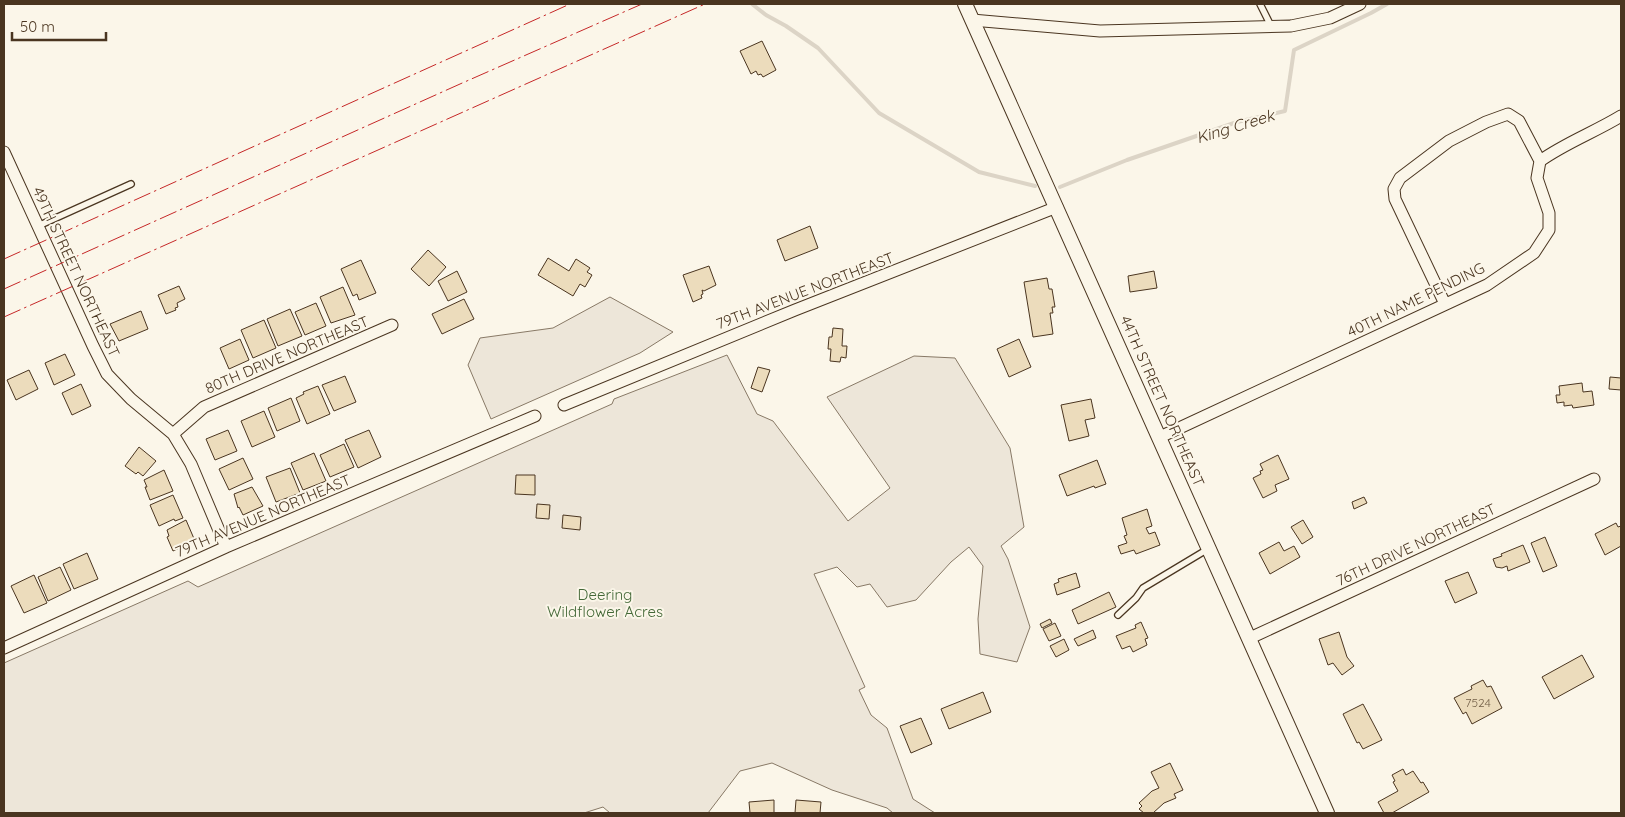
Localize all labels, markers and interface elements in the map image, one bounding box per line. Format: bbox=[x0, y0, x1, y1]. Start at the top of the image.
scale bar bbox=[12, 10, 106, 42]
text: 50 m bbox=[20, 17, 55, 36]
water label: King Creek bbox=[1193, 104, 1278, 147]
street label: 49TH STREET NORTHEAST bbox=[29, 184, 124, 360]
street label: 79TH AVENUE NORTHEAST bbox=[713, 248, 896, 333]
street label: 40TH NAME PENDING bbox=[1344, 258, 1488, 341]
street label: 80TH DRIVE NORTHEAST bbox=[202, 311, 371, 398]
street label: 44TH STREET NORTHEAST bbox=[1116, 312, 1209, 489]
street label: 79TH AVENUE NORTHEAST bbox=[172, 470, 353, 561]
street label: 76TH DRIVE NORTHEAST bbox=[1333, 499, 1499, 590]
park label: Deering Wildflower Acres bbox=[547, 585, 663, 621]
house number: 7524 bbox=[1465, 695, 1491, 710]

